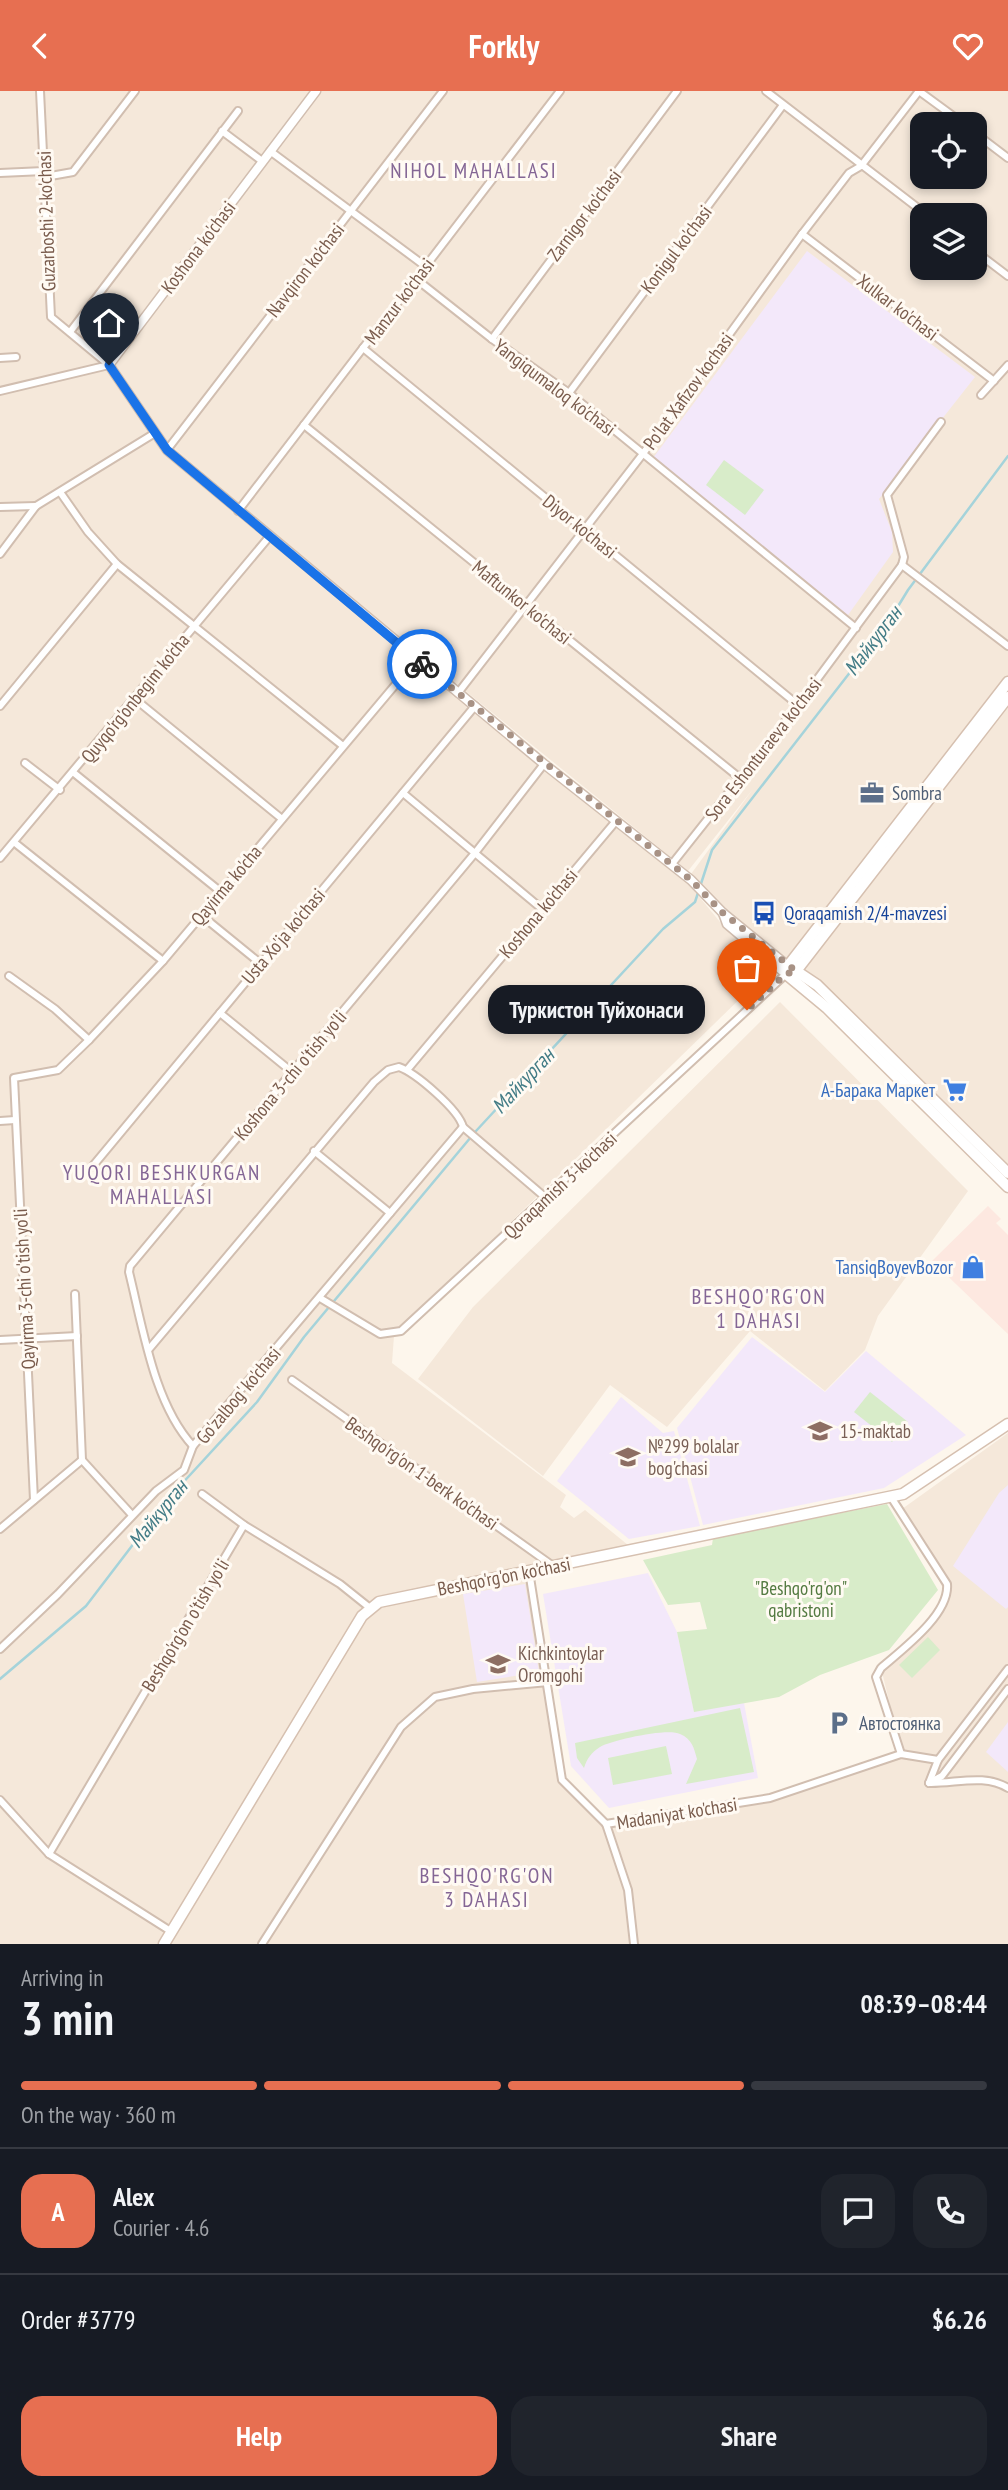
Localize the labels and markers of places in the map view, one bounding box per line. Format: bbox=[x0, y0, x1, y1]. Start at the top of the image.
pin bbox=[79, 293, 139, 365]
office icon: Sombra bbox=[858, 779, 886, 807]
place label: Sombra bbox=[892, 781, 942, 805]
bus stop icon: Qoraqamish 2/4-mavzesi bbox=[750, 899, 778, 927]
place label: Qoraqamish 2/4-mavzesi bbox=[784, 901, 947, 925]
pin bbox=[717, 938, 777, 1010]
callout: Туркистон Туйхонаси bbox=[488, 985, 705, 1035]
supermarket icon: А-Барака Маркет bbox=[941, 1076, 969, 1104]
place label: А-Барака Маркет bbox=[821, 1078, 936, 1102]
shop icon: TansiqBoyevBozor bbox=[959, 1253, 987, 1281]
place label: TansiqBoyevBozor bbox=[835, 1255, 954, 1279]
school or university icon: 15-maktab bbox=[806, 1417, 834, 1445]
place label: 15-maktab bbox=[840, 1419, 911, 1443]
place label: №299 bolalar bog'chasi bbox=[648, 1434, 740, 1480]
school or university icon: №299 bolalar bog'chasi bbox=[614, 1443, 642, 1471]
place label: Kichkintoylar Oromgohi bbox=[518, 1641, 605, 1687]
school or university icon: Kichkintoylar Oromgohi bbox=[484, 1650, 512, 1678]
parking icon: Автостоянка bbox=[825, 1709, 853, 1737]
place label: Автостоянка bbox=[859, 1711, 941, 1735]

